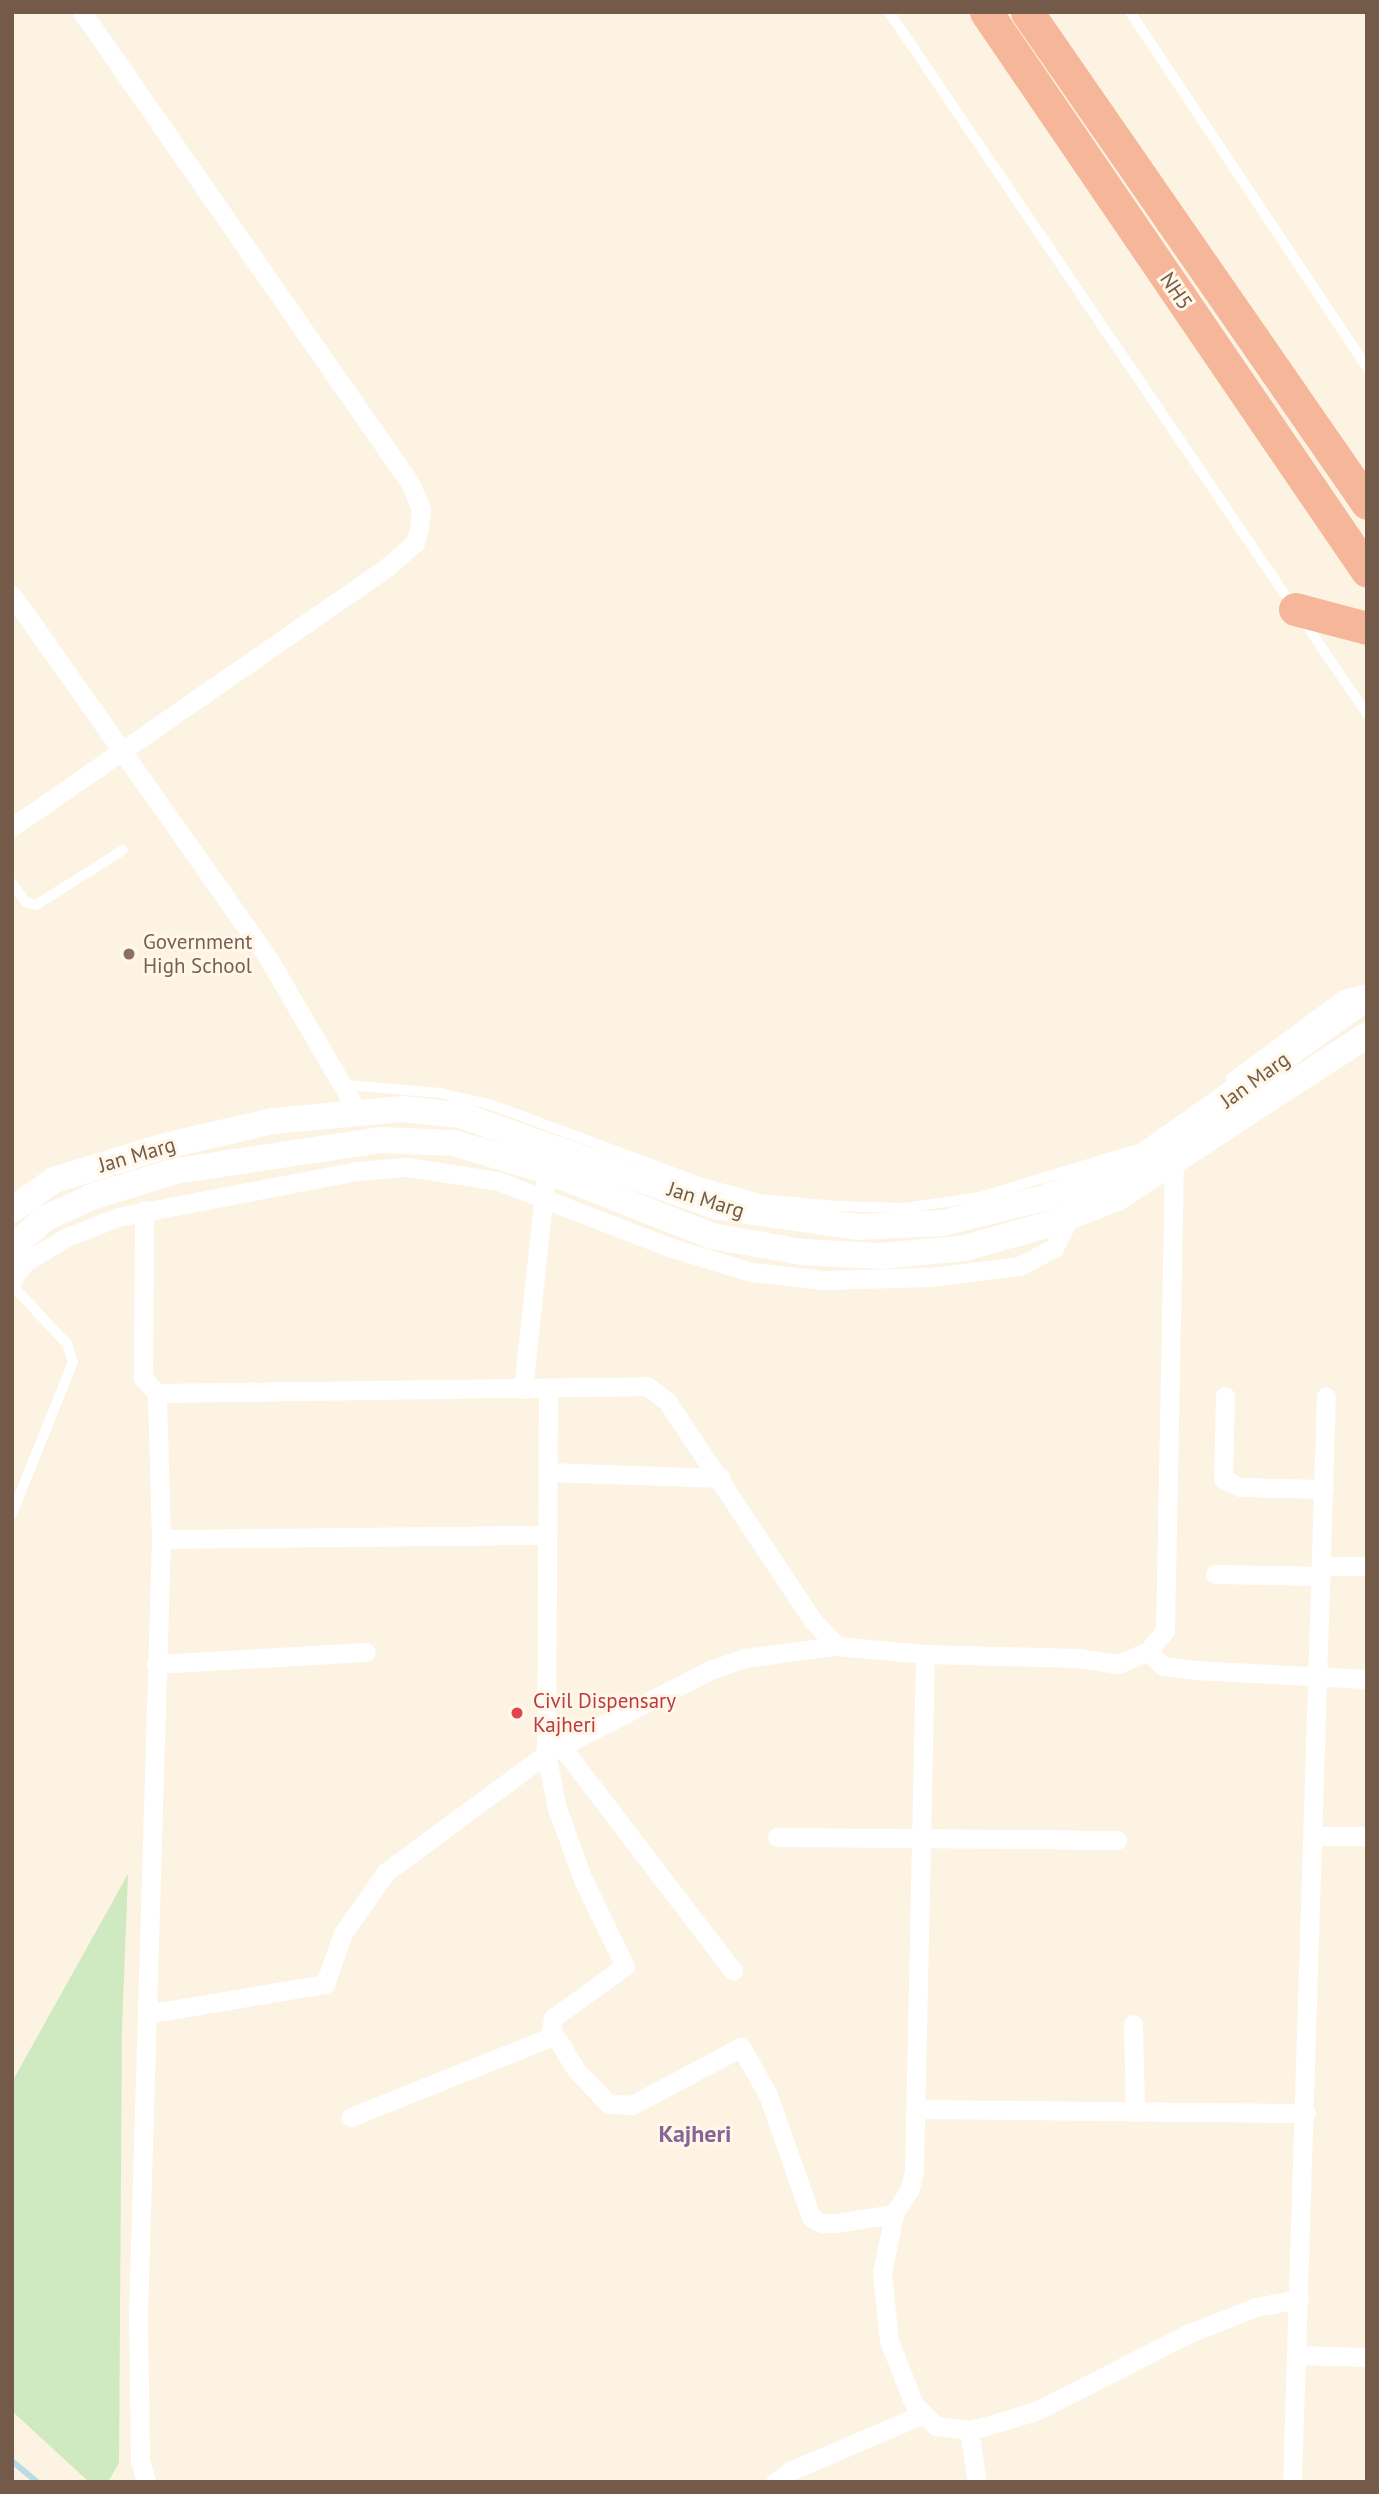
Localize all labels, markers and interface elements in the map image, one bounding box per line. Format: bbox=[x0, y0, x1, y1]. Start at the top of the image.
street label: NH5 bbox=[1154, 268, 1198, 314]
place label: Government High School bbox=[143, 929, 252, 979]
marker: Government High School bbox=[121, 946, 137, 962]
street label: Jan Marg bbox=[1216, 1047, 1294, 1113]
street label: Jan Marg bbox=[96, 1132, 178, 1178]
street label: Jan Marg bbox=[665, 1176, 747, 1224]
place label: Civil Dispensary Kajheri bbox=[533, 1688, 676, 1738]
marker: Civil Dispensary Kajheri bbox=[507, 1703, 527, 1723]
district label: Kajheri bbox=[659, 2120, 731, 2148]

